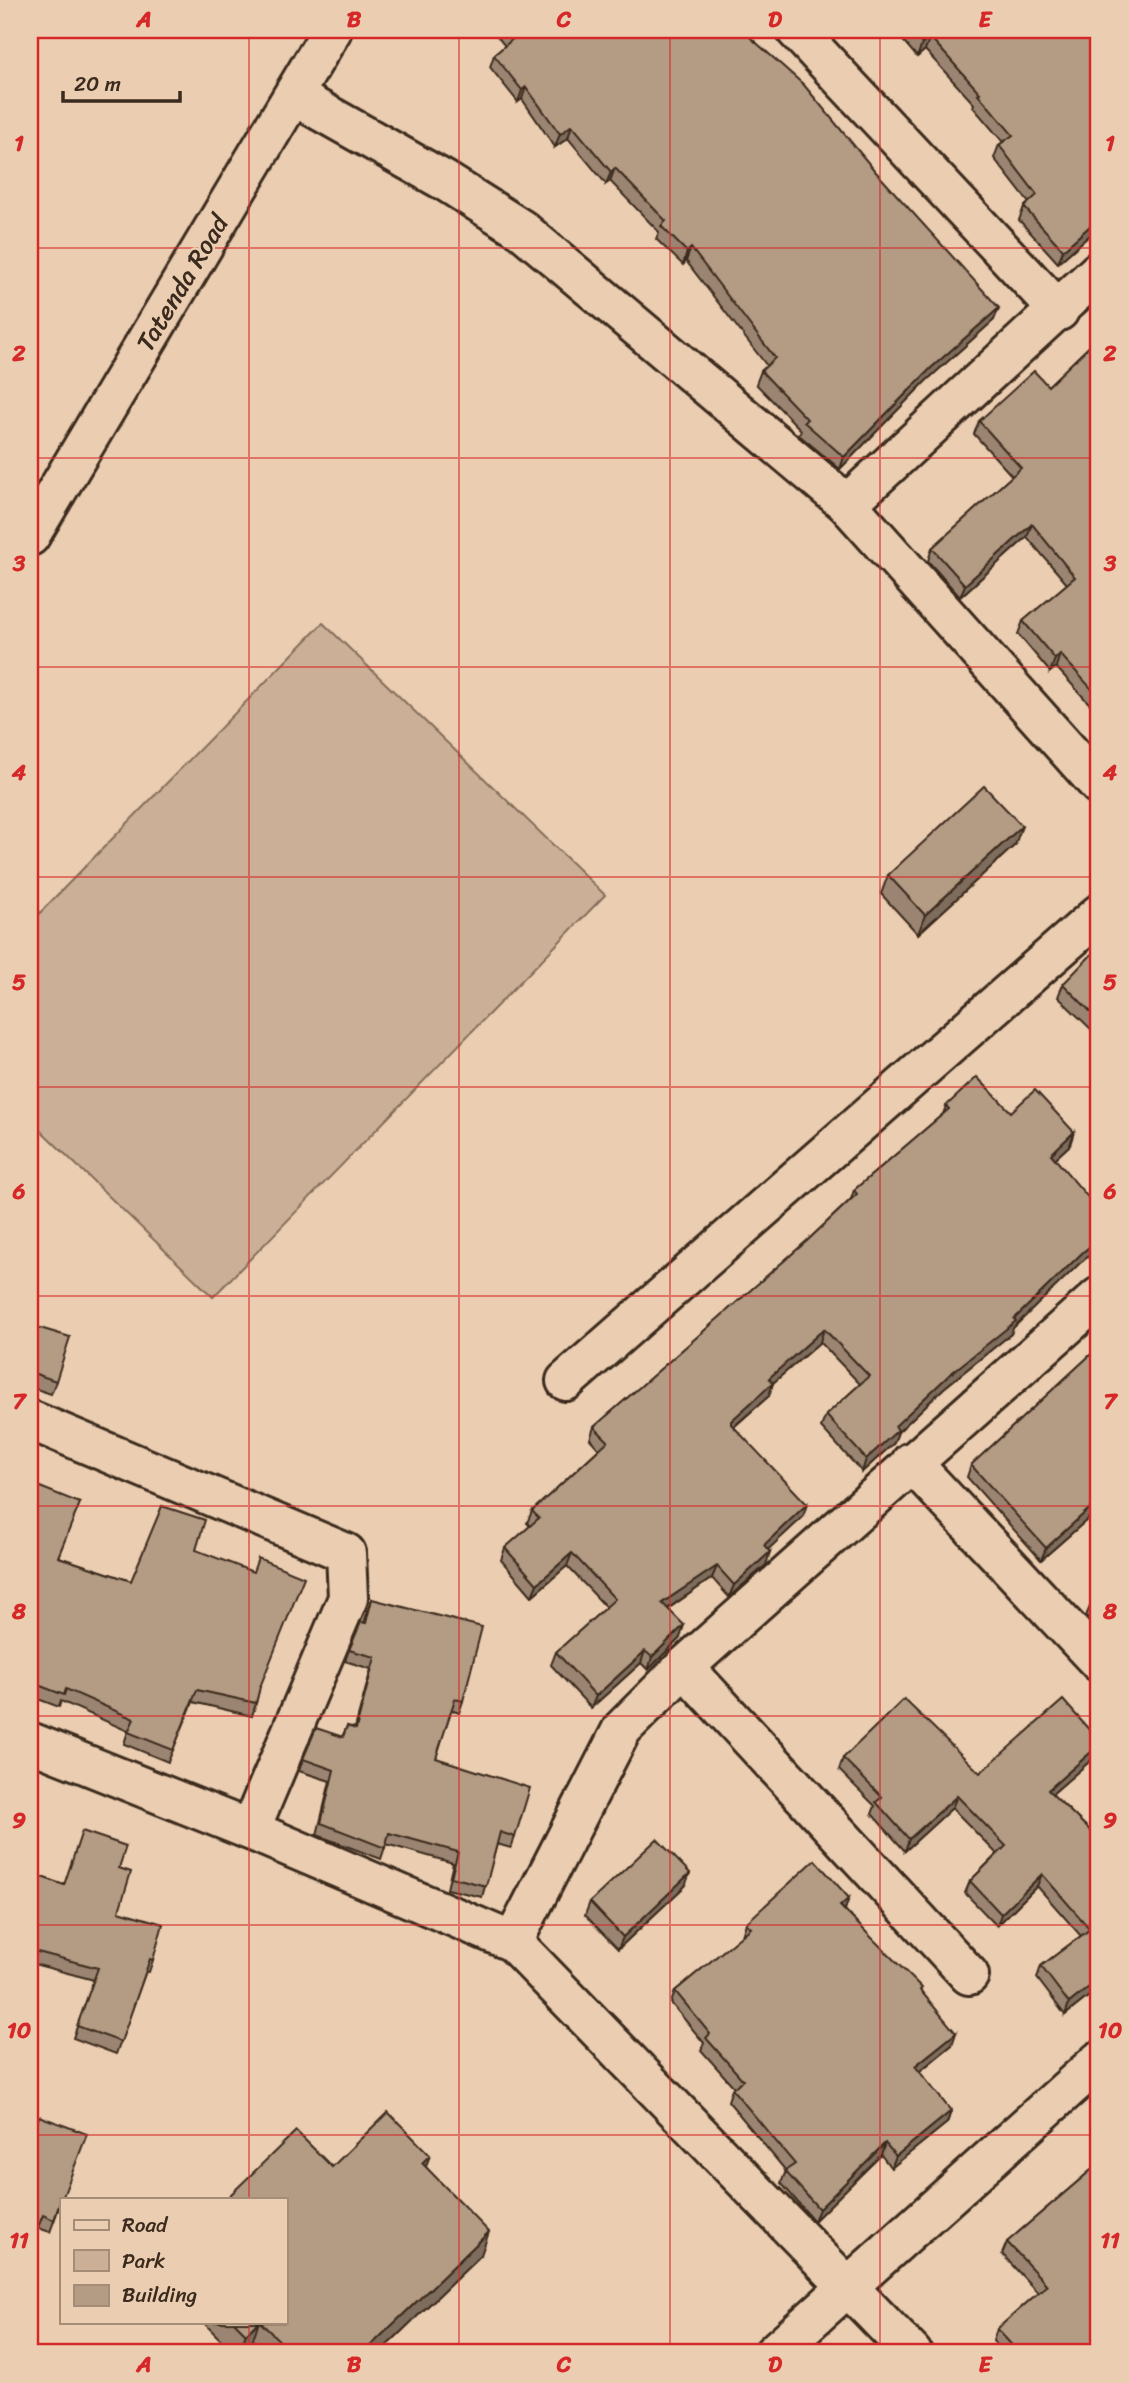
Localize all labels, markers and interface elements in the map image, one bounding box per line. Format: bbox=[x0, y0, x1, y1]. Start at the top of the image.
text: A bbox=[135, 0, 152, 40]
text: B bbox=[347, 0, 362, 40]
text: C bbox=[556, 0, 572, 40]
text: D bbox=[768, 0, 783, 40]
text: E bbox=[979, 0, 994, 40]
scale bar bbox=[63, 60, 180, 104]
text: 20 m bbox=[74, 65, 121, 103]
text: 1 bbox=[14, 123, 24, 164]
text: 1 bbox=[1105, 123, 1115, 164]
street label: Tatenda Road bbox=[123, 204, 242, 360]
text: 2 bbox=[11, 333, 26, 374]
text: 2 bbox=[1102, 333, 1117, 374]
text: 3 bbox=[12, 543, 26, 584]
text: 3 bbox=[1103, 543, 1117, 584]
text: 4 bbox=[11, 752, 27, 793]
text: 4 bbox=[1102, 752, 1118, 793]
text: 5 bbox=[12, 962, 26, 1003]
text: 5 bbox=[1103, 962, 1117, 1003]
text: 6 bbox=[11, 1171, 26, 1212]
text: 6 bbox=[1102, 1171, 1117, 1212]
text: 7 bbox=[12, 1381, 27, 1422]
text: 7 bbox=[1103, 1381, 1118, 1422]
text: 8 bbox=[11, 1591, 26, 1632]
text: 8 bbox=[1102, 1591, 1117, 1632]
text: 9 bbox=[12, 1800, 26, 1841]
text: 9 bbox=[1103, 1800, 1117, 1841]
text: 10 bbox=[7, 2010, 32, 2051]
text: 10 bbox=[1098, 2010, 1123, 2051]
legend bbox=[60, 2198, 287, 2324]
text: Road bbox=[122, 2206, 169, 2244]
text: 11 bbox=[9, 2220, 29, 2261]
text: 11 bbox=[1100, 2220, 1120, 2261]
text: Park bbox=[122, 2242, 165, 2280]
text: Building bbox=[122, 2276, 198, 2314]
text: A bbox=[135, 2344, 152, 2383]
text: B bbox=[347, 2344, 362, 2383]
text: C bbox=[556, 2344, 572, 2383]
text: D bbox=[768, 2344, 783, 2383]
text: E bbox=[979, 2344, 994, 2383]

